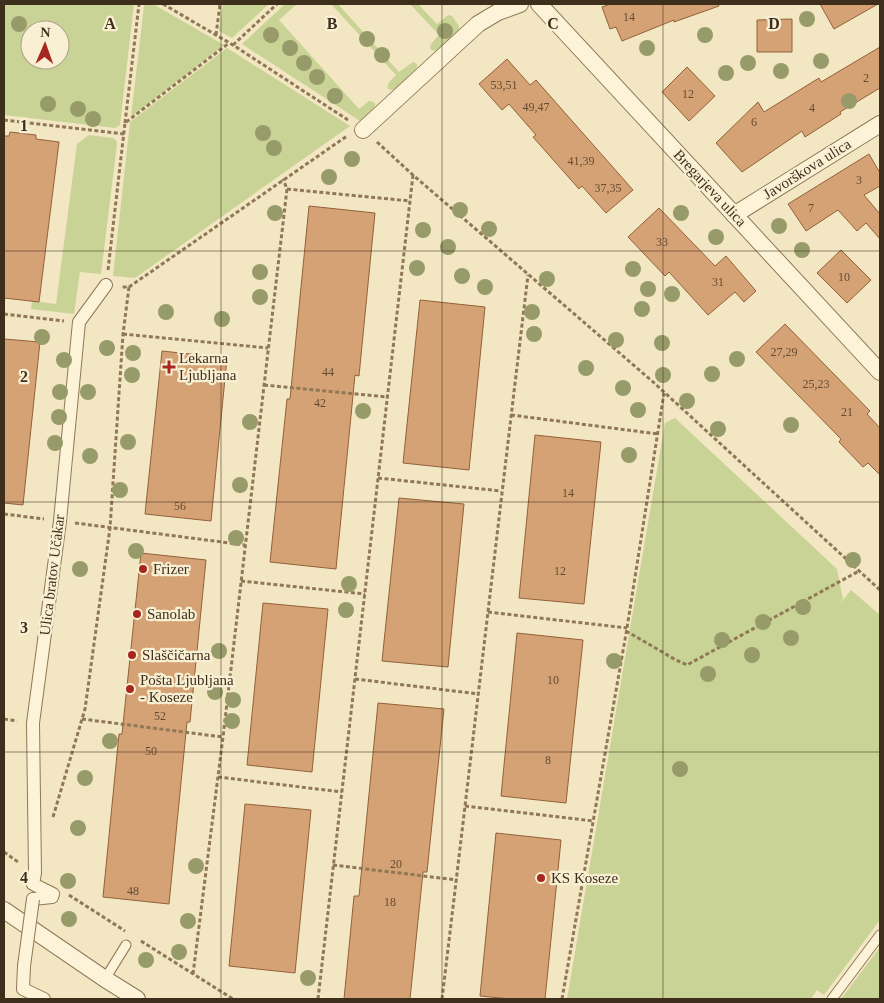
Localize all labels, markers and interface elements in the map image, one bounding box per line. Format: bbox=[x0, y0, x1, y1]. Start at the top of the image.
house number: 14 bbox=[623, 10, 635, 24]
text: A bbox=[104, 15, 116, 32]
text: B bbox=[327, 15, 338, 32]
text: C bbox=[547, 15, 559, 32]
text: D bbox=[768, 15, 780, 32]
north arrow bbox=[20, 20, 70, 70]
text: N bbox=[40, 25, 51, 40]
house number: 2 bbox=[863, 71, 869, 85]
house number: 53,51 bbox=[491, 78, 518, 92]
house number: 12 bbox=[682, 87, 694, 101]
house number: 49,47 bbox=[523, 100, 550, 114]
house number: 4 bbox=[809, 101, 815, 115]
house number: 6 bbox=[751, 115, 757, 129]
text: 1 bbox=[20, 117, 28, 134]
street label: Javorškova ulica bbox=[760, 135, 854, 202]
street label: Bregarjeva ulica bbox=[670, 146, 750, 230]
house number: 41,39 bbox=[568, 154, 595, 168]
house number: 3 bbox=[856, 173, 862, 187]
house number: 37,35 bbox=[595, 181, 622, 195]
house number: 7 bbox=[808, 201, 814, 215]
house number: 33 bbox=[656, 235, 668, 249]
house number: 10 bbox=[838, 270, 850, 284]
house number: 31 bbox=[712, 275, 724, 289]
house number: 27,29 bbox=[771, 345, 798, 359]
place label: Lekarna Ljubljana bbox=[179, 350, 237, 383]
marker: Lekarna Ljubljana bbox=[163, 361, 175, 373]
house number: 44 bbox=[322, 365, 334, 379]
text: 2 bbox=[20, 368, 28, 385]
house number: 25,23 bbox=[803, 377, 830, 391]
house number: 42 bbox=[314, 396, 326, 410]
house number: 21 bbox=[841, 405, 853, 419]
house number: 14 bbox=[562, 486, 574, 500]
house number: 56 bbox=[174, 499, 186, 513]
street label: Ulica bratov Učakar bbox=[37, 514, 67, 636]
place label: Frizer bbox=[153, 561, 189, 577]
marker: Frizer bbox=[137, 563, 149, 575]
house number: 12 bbox=[554, 564, 566, 578]
place label: Sanolab bbox=[147, 606, 195, 622]
marker: Sanolab bbox=[131, 608, 143, 620]
text: 3 bbox=[20, 619, 28, 636]
place label: Slaščičarna bbox=[142, 647, 211, 663]
marker: Slaščičarna bbox=[126, 649, 138, 661]
place label: Pošta Ljubljana - Koseze bbox=[140, 672, 234, 705]
house number: 10 bbox=[547, 673, 559, 687]
marker: Pošta Ljubljana - Koseze bbox=[124, 683, 136, 695]
house number: 52 bbox=[154, 709, 166, 723]
house number: 50 bbox=[145, 744, 157, 758]
house number: 8 bbox=[545, 753, 551, 767]
house number: 20 bbox=[390, 857, 402, 871]
text: 4 bbox=[20, 869, 28, 886]
place label: KS Koseze bbox=[551, 870, 618, 886]
marker: KS Koseze bbox=[535, 872, 547, 884]
house number: 48 bbox=[127, 884, 139, 898]
house number: 18 bbox=[384, 895, 396, 909]

